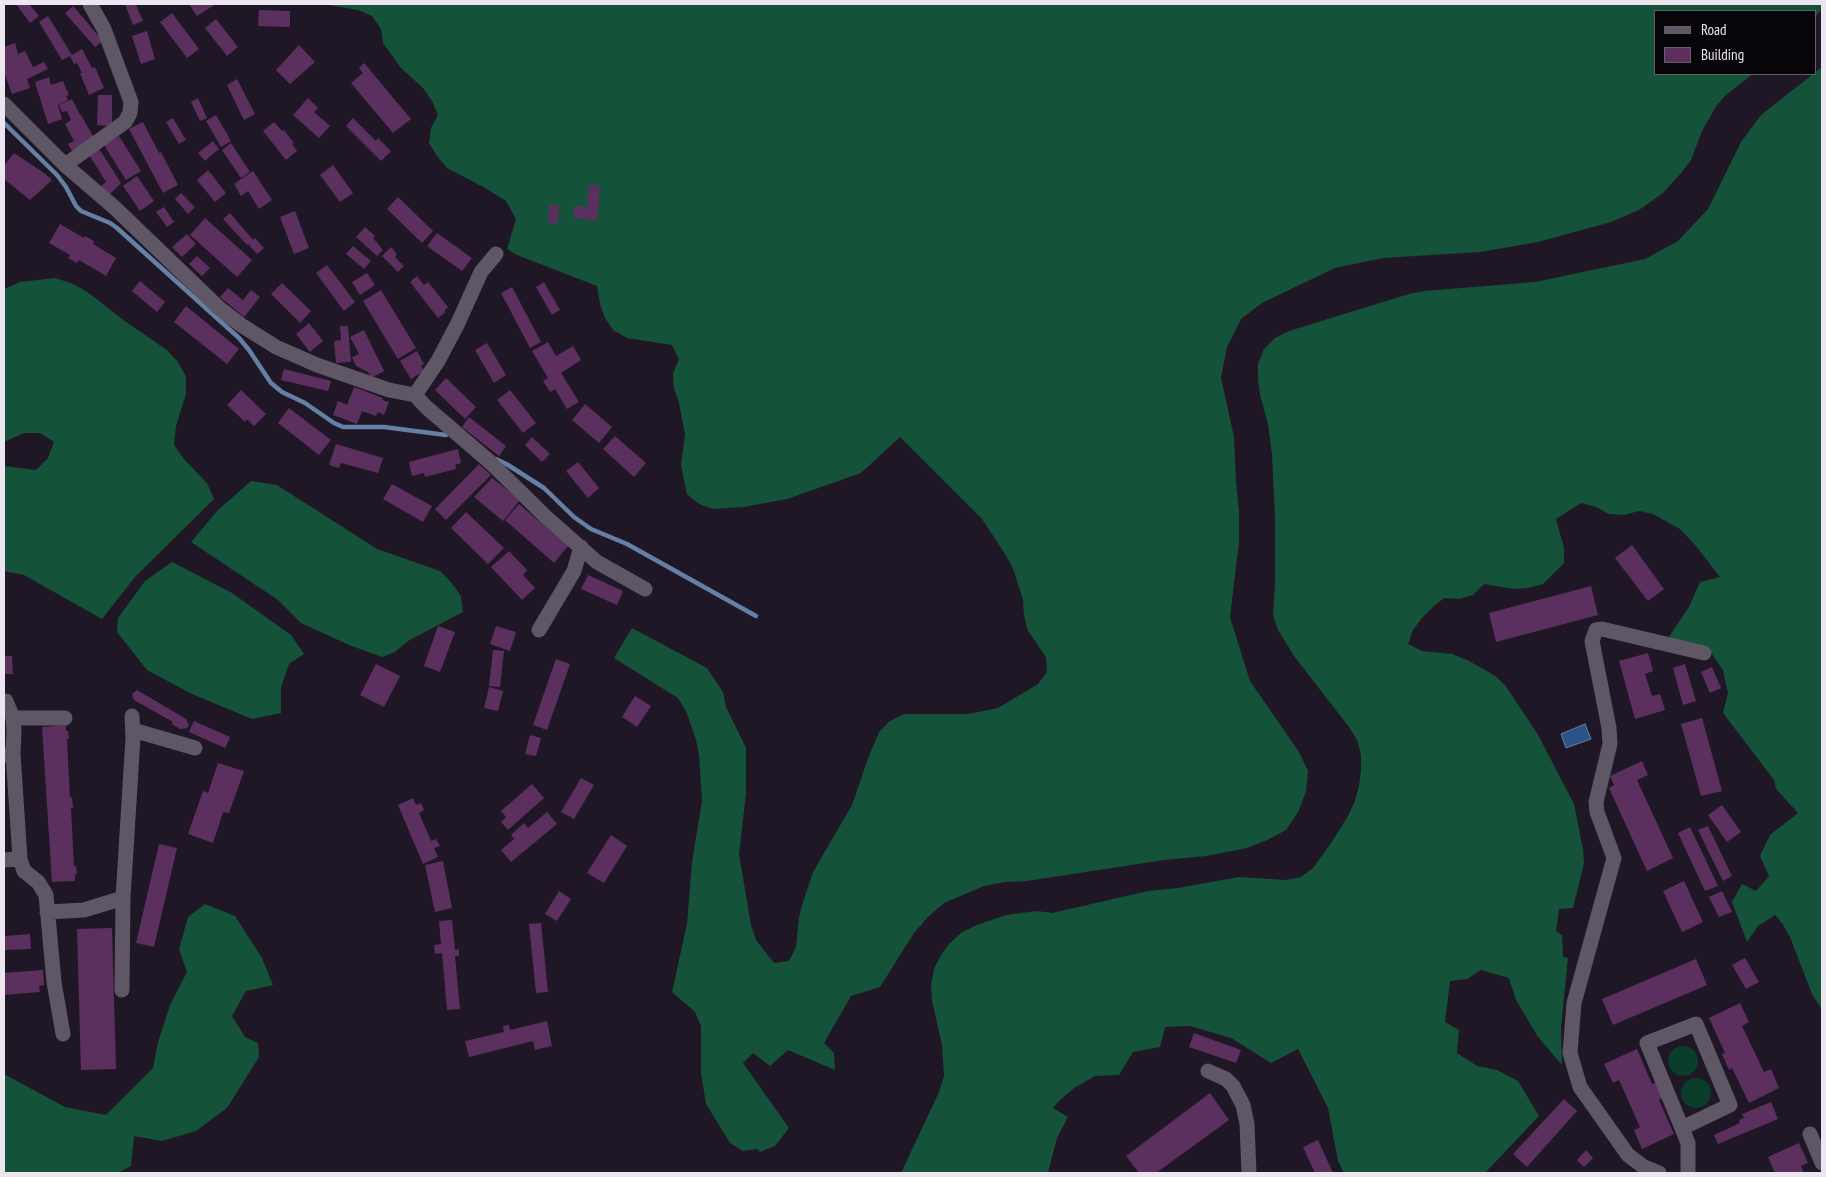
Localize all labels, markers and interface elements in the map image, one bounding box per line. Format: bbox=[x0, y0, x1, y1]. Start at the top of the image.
legend bbox=[1654, 10, 1816, 75]
text: Road bbox=[1701, 20, 1727, 39]
text: Building bbox=[1701, 45, 1744, 64]

